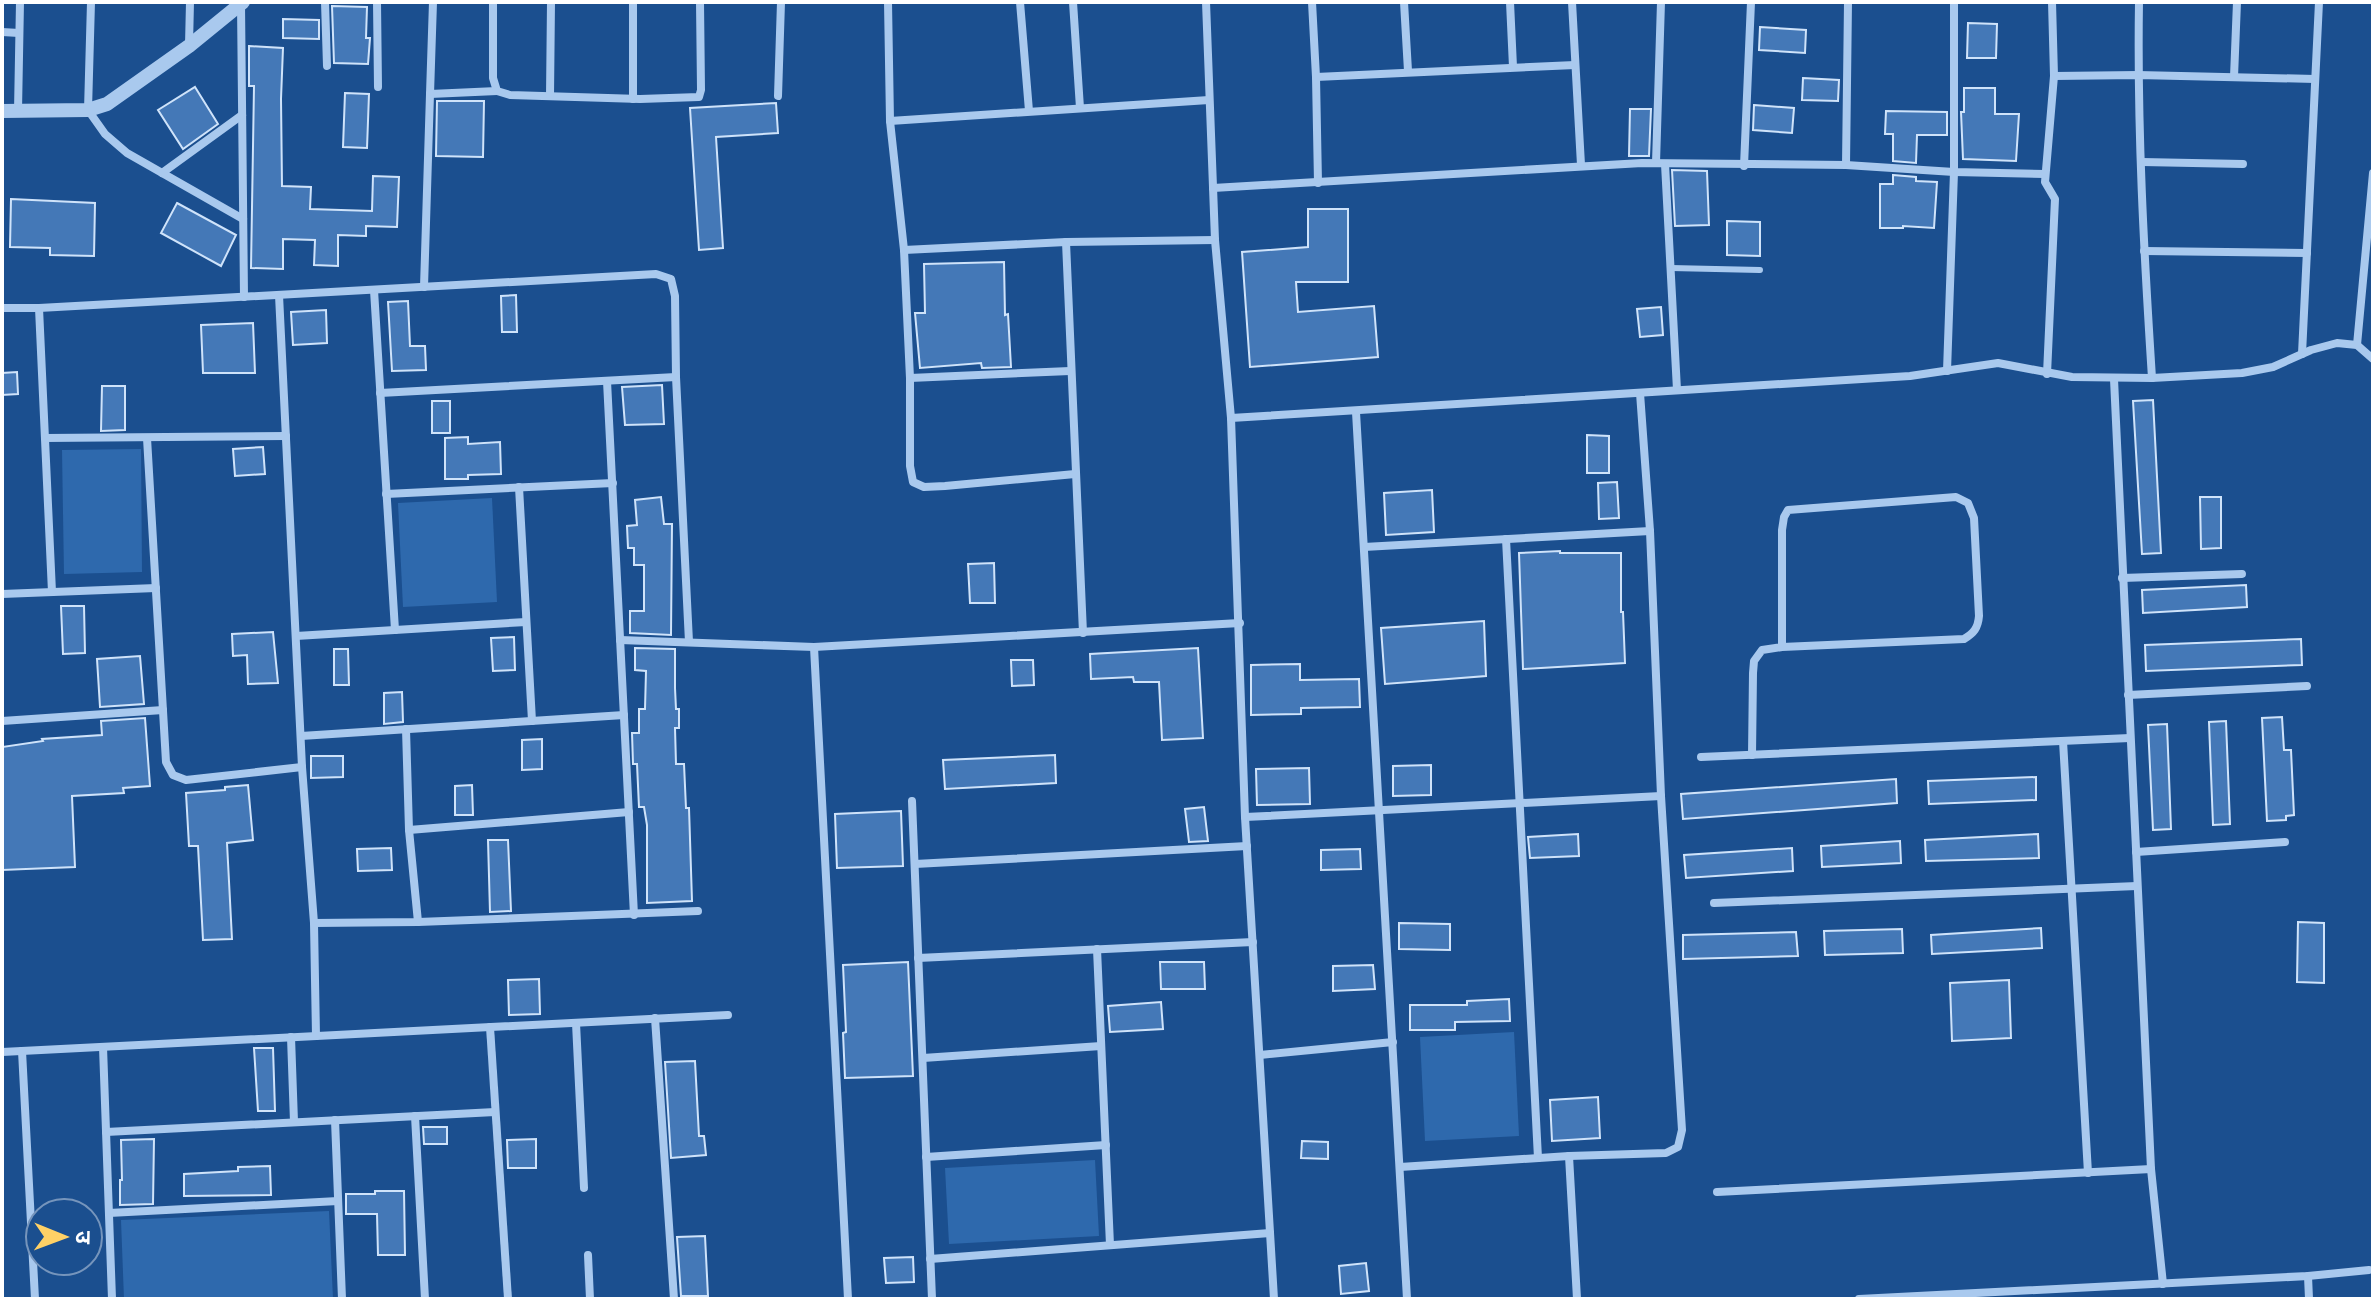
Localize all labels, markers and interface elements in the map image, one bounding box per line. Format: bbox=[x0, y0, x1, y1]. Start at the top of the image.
north arrow bbox=[24, 1197, 104, 1277]
text: उ bbox=[72, 1231, 98, 1245]

